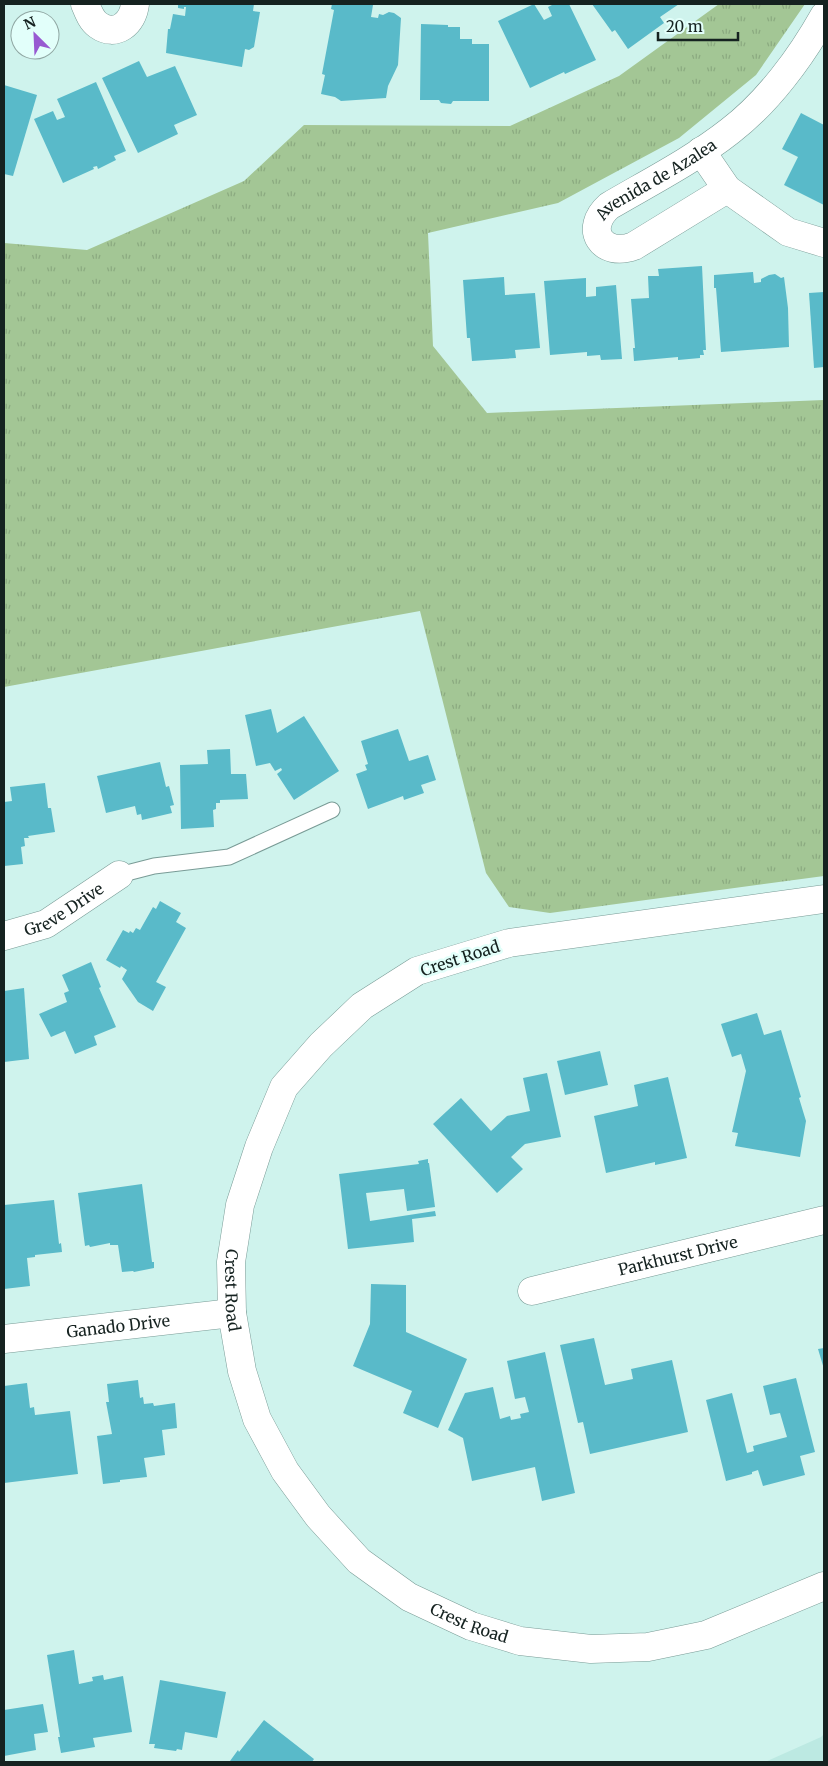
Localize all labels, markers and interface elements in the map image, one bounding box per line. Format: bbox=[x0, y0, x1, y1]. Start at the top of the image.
north arrow bbox=[10, 10, 60, 60]
scale bar bbox=[658, 10, 738, 42]
text: N bbox=[21, 13, 38, 34]
text: 20 m bbox=[666, 17, 703, 36]
street label: Avenida de Azalea bbox=[590, 134, 721, 224]
street label: Greve Drive bbox=[22, 878, 107, 940]
street label: Crest Road bbox=[418, 936, 503, 980]
street label: Parkhurst Drive bbox=[616, 1231, 739, 1280]
street label: Crest Road bbox=[221, 1248, 245, 1333]
street label: Ganado Drive bbox=[66, 1310, 171, 1342]
street label: Crest Road bbox=[427, 1598, 511, 1647]

